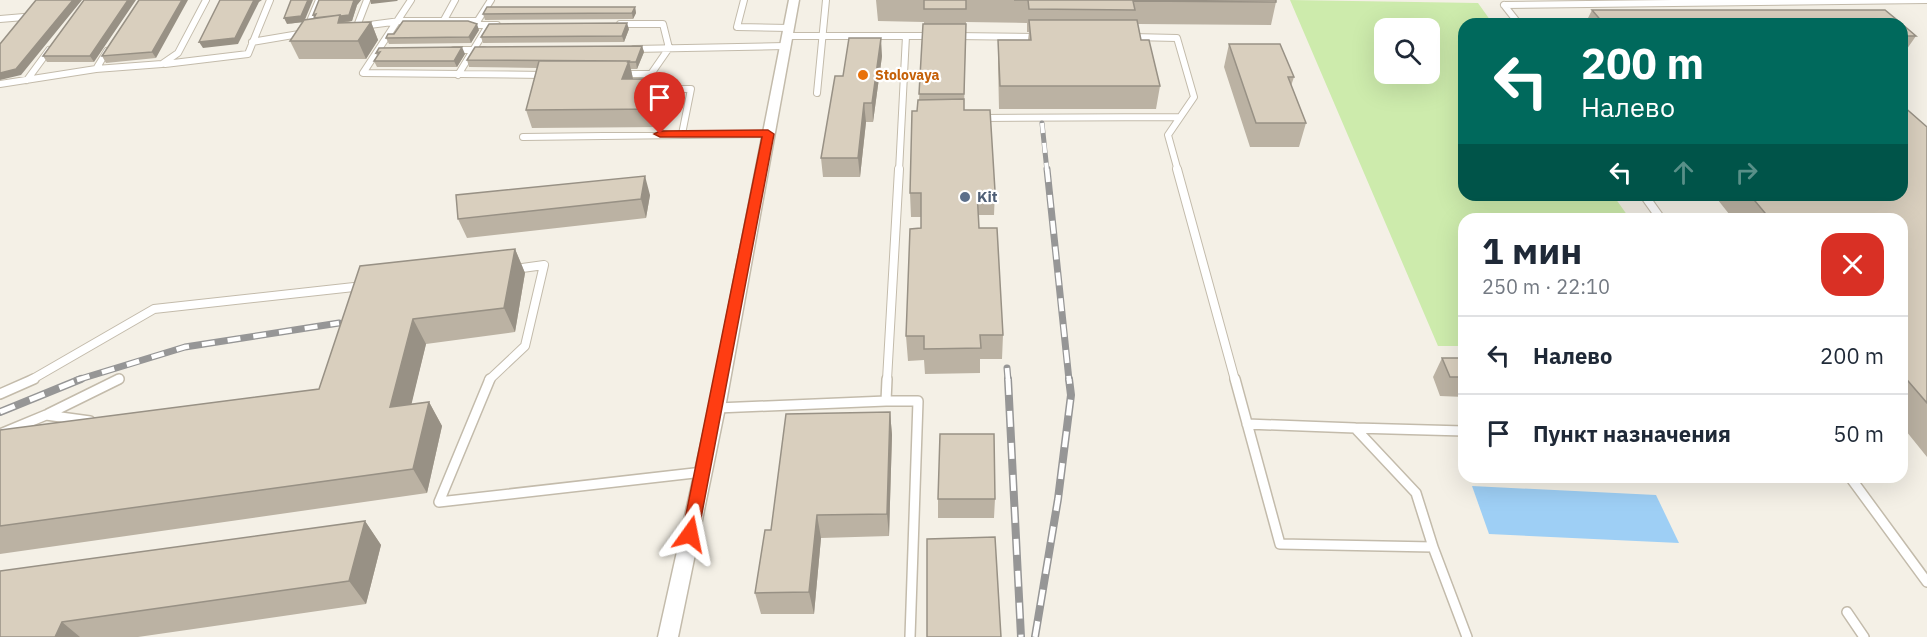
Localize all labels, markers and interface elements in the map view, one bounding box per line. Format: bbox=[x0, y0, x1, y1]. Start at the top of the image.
map controls bbox=[1374, 18, 1440, 84]
button: search bbox=[1374, 18, 1440, 84]
text: 200 m bbox=[1581, 36, 1704, 91]
icon: left bbox=[1482, 42, 1560, 120]
place label: Stolovaya bbox=[875, 66, 939, 84]
marker: Stolovaya bbox=[856, 68, 870, 82]
pin bbox=[634, 72, 685, 134]
icon: arrive bbox=[643, 81, 676, 114]
text: Налево bbox=[1581, 89, 1675, 124]
icon: left bbox=[1604, 156, 1637, 189]
icon: ahead bbox=[1667, 156, 1700, 189]
icon: right bbox=[1730, 156, 1763, 189]
place label: Kit bbox=[977, 187, 998, 206]
marker: Kit bbox=[958, 190, 972, 204]
text: 1 мин bbox=[1482, 227, 1582, 274]
button: close bbox=[1821, 233, 1884, 296]
text: 250 m · 22:10 bbox=[1482, 273, 1610, 300]
icon: left bbox=[1482, 339, 1515, 372]
text: Налево bbox=[1533, 341, 1612, 370]
text: 200 m bbox=[1820, 341, 1884, 370]
icon: arrive bbox=[1482, 417, 1515, 450]
text: Пункт назначения bbox=[1533, 419, 1731, 448]
text: 50 m bbox=[1833, 419, 1884, 448]
position arrow bbox=[658, 502, 722, 566]

